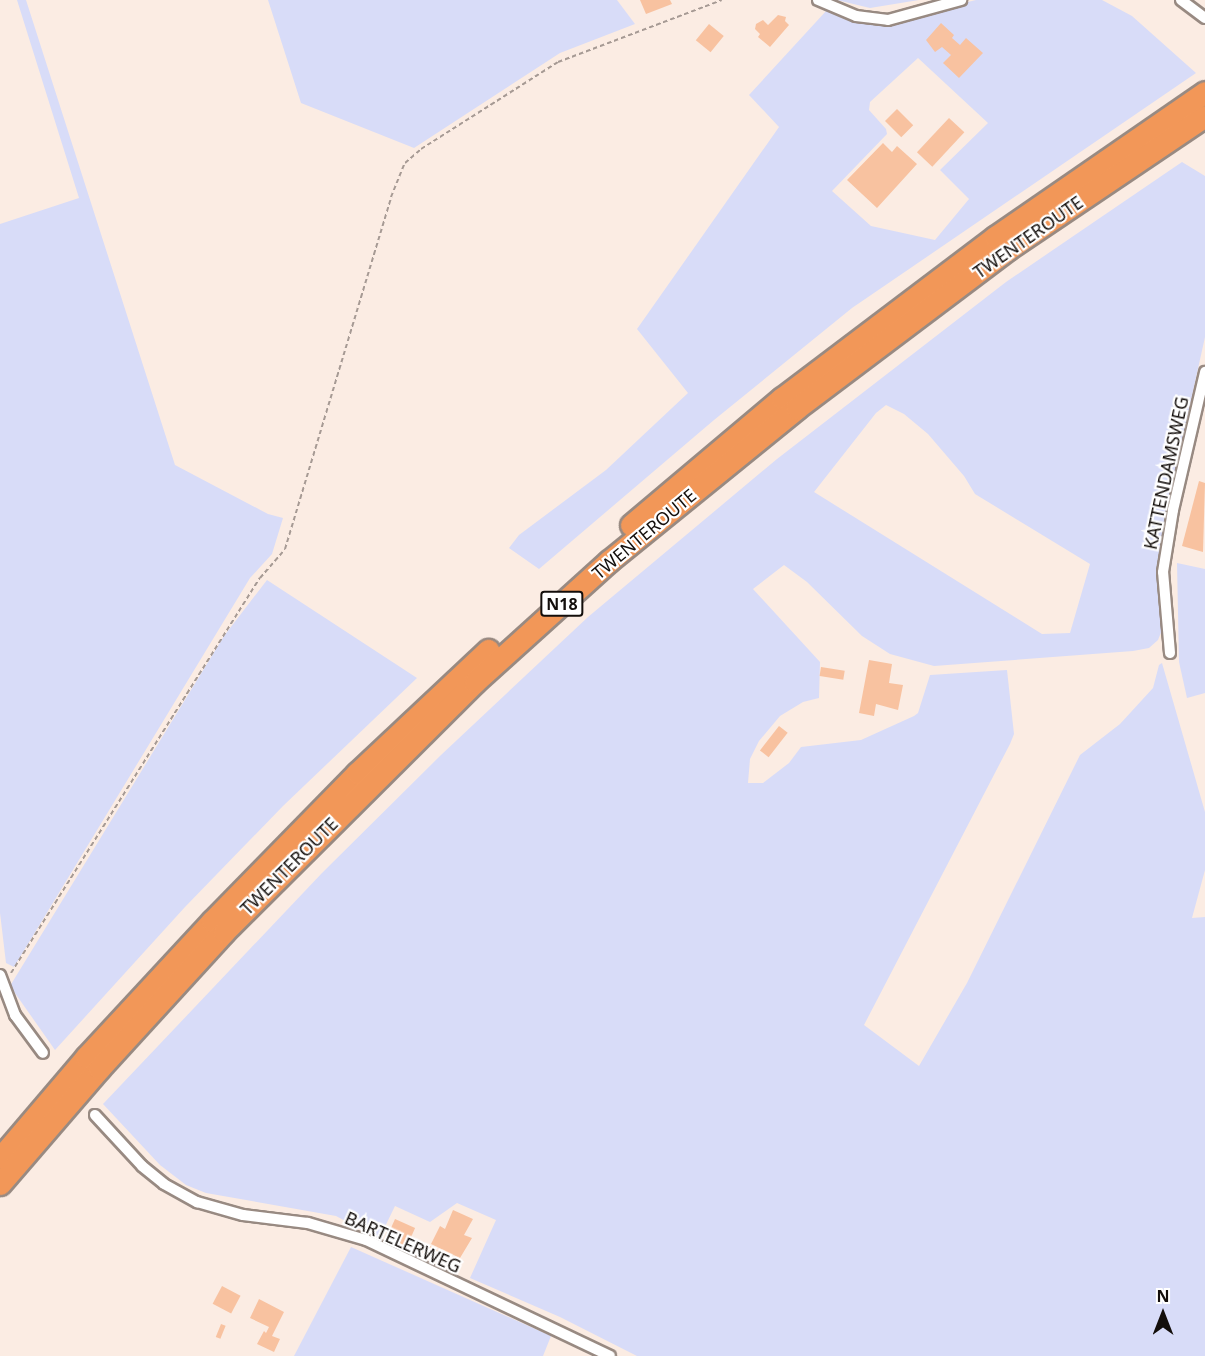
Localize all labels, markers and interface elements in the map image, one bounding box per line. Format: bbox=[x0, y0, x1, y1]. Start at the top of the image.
street label: TWENTEROUTE bbox=[969, 191, 1087, 283]
street label: KATTENDAMSWEG bbox=[1139, 395, 1193, 551]
street label: TWENTEROUTE bbox=[588, 484, 700, 584]
road number: N18 bbox=[540, 591, 584, 617]
street label: TWENTEROUTE bbox=[236, 813, 342, 919]
street label: BARTELERWEG bbox=[342, 1207, 464, 1277]
north arrow bbox=[1133, 1284, 1193, 1344]
text: N bbox=[1156, 1285, 1170, 1307]

